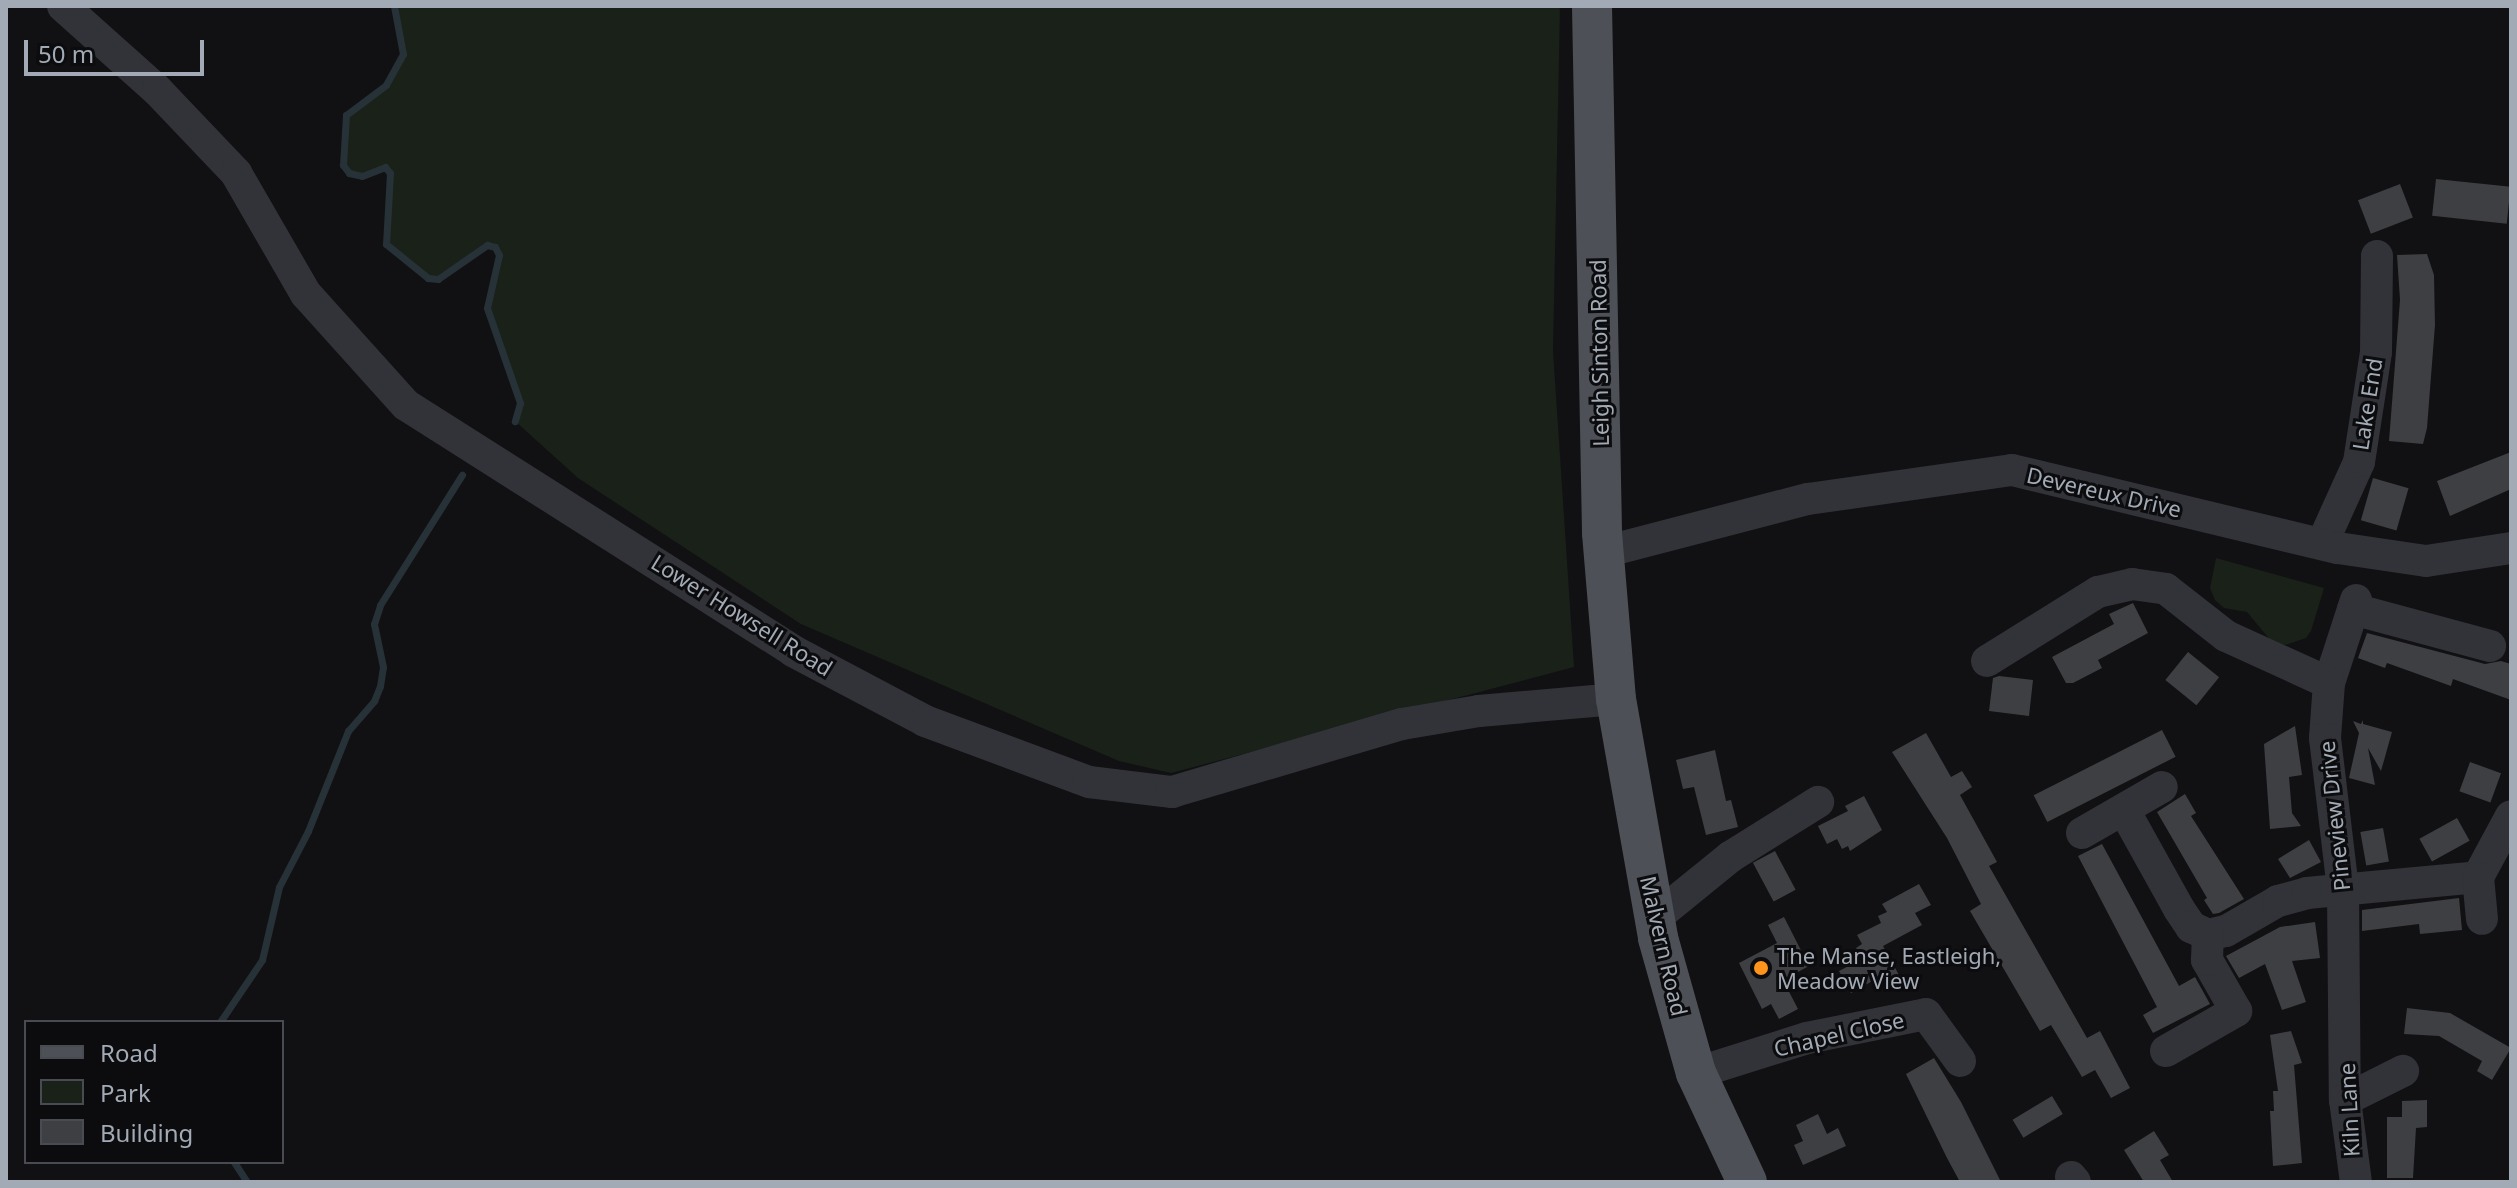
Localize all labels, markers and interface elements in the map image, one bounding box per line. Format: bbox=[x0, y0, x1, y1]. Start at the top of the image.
scale bar bbox=[28, 24, 208, 74]
text: 50 m bbox=[38, 37, 94, 70]
street label: Leigh Sinton Road bbox=[1584, 259, 1614, 447]
street label: Lake End bbox=[2347, 356, 2387, 452]
street label: Devereux Drive bbox=[2024, 461, 2184, 523]
street label: Lower Howsell Road bbox=[647, 549, 837, 681]
street label: Pineview Drive bbox=[2313, 740, 2355, 892]
street label: Malvern Road bbox=[1635, 873, 1693, 1019]
place label: The Manse, Eastleigh, Meadow View bbox=[1777, 942, 2001, 994]
marker: The Manse, Eastleigh, Meadow View bbox=[1752, 959, 1770, 977]
street label: Chapel Close bbox=[1771, 1006, 1907, 1062]
legend bbox=[24, 1020, 284, 1164]
text: Road bbox=[100, 1036, 158, 1069]
street label: Kiln Lane bbox=[2333, 1062, 2365, 1158]
text: Park bbox=[100, 1076, 151, 1109]
text: Building bbox=[100, 1116, 193, 1149]

